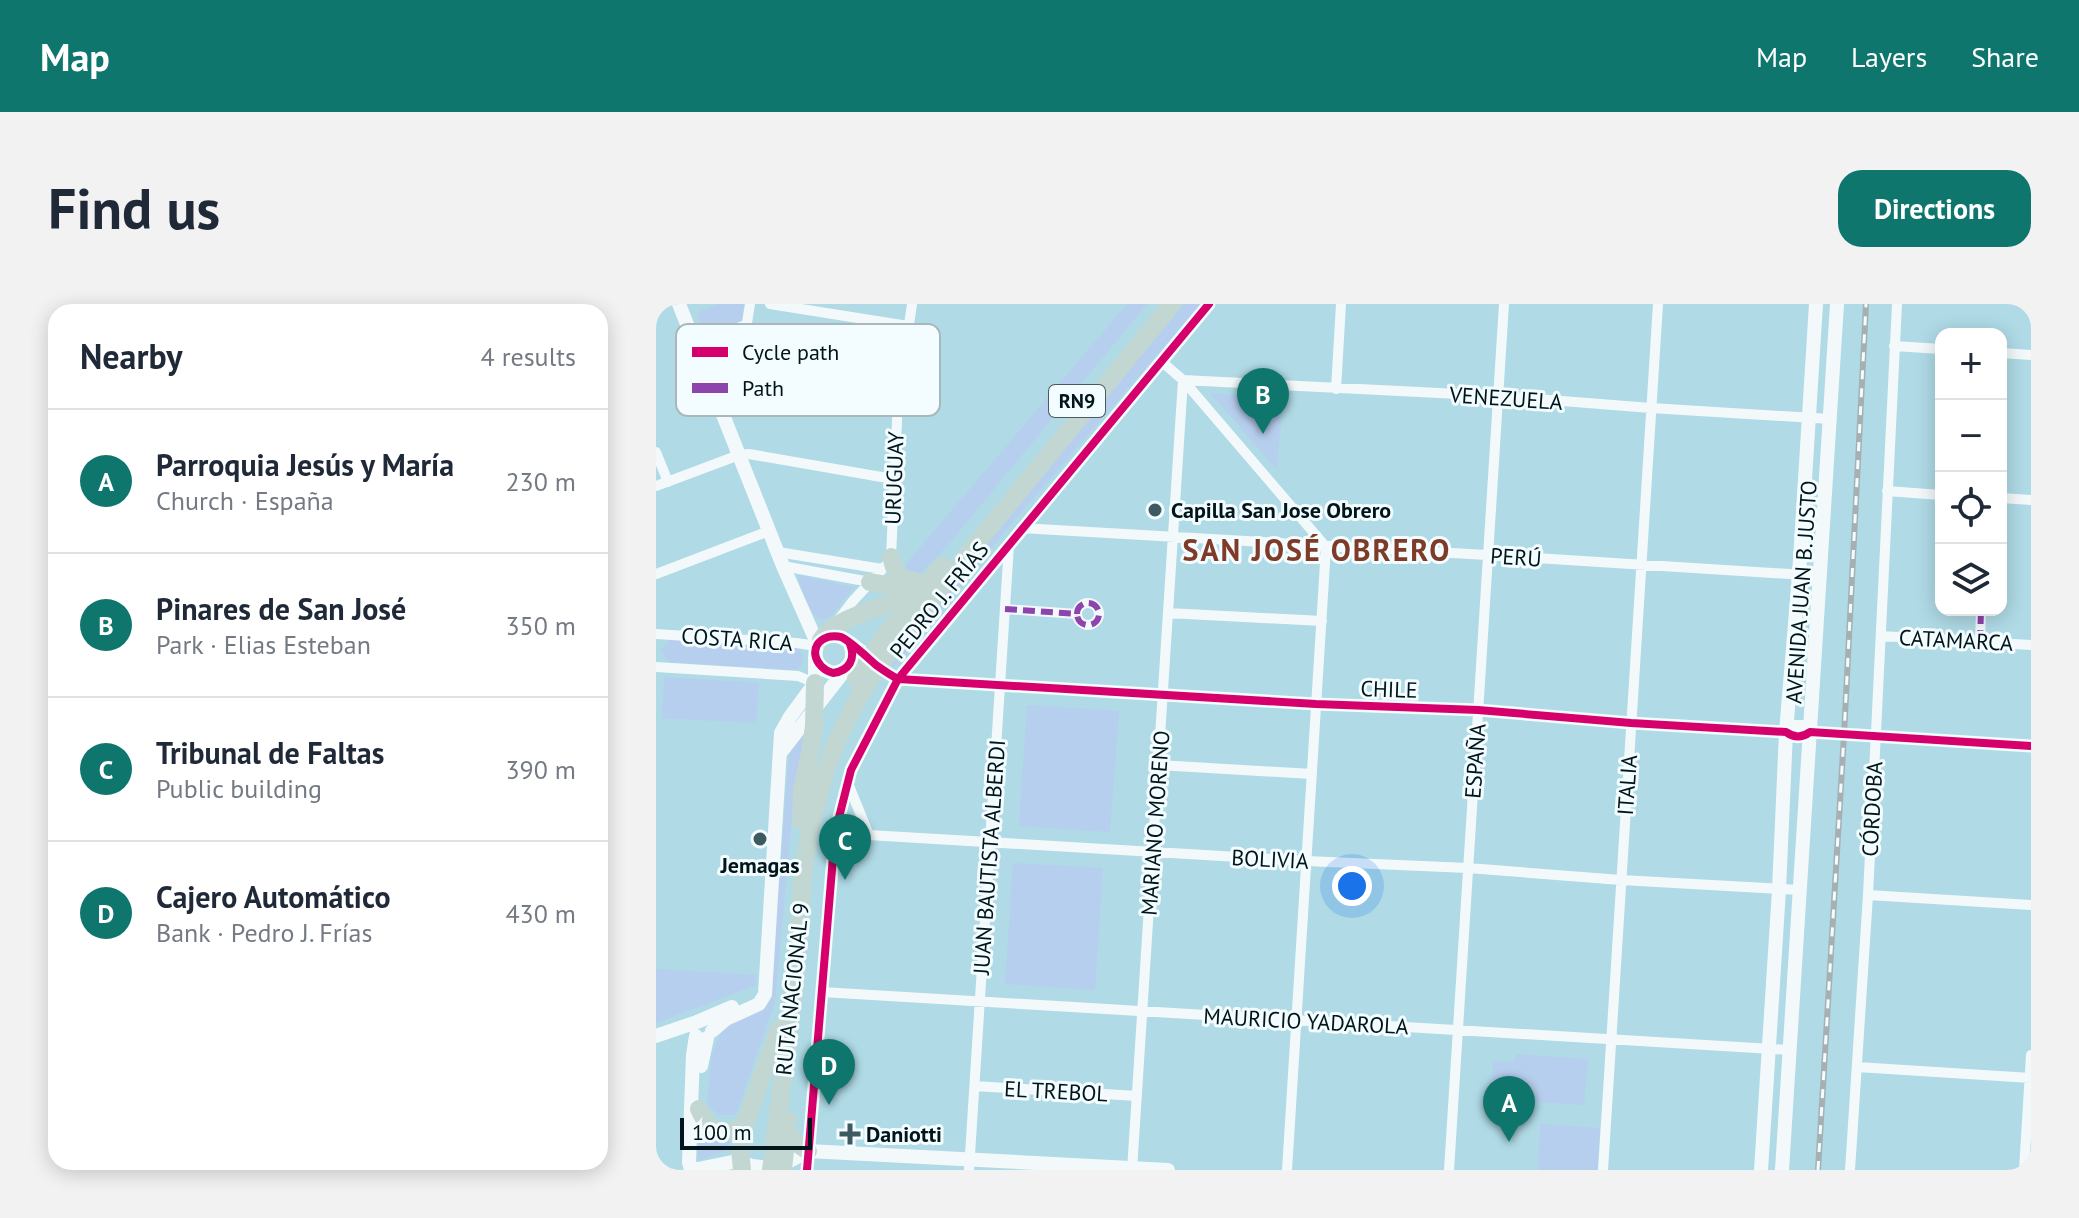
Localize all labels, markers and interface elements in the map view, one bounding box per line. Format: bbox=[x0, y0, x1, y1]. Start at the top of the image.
text: Map bbox=[40, 32, 110, 81]
text: Map bbox=[1756, 38, 1807, 75]
text: Layers bbox=[1851, 38, 1927, 75]
text: Share bbox=[1971, 38, 2039, 75]
button: Directions bbox=[1838, 170, 2031, 247]
text: Find us bbox=[48, 172, 220, 244]
legend bbox=[676, 324, 940, 416]
map controls bbox=[1935, 328, 2007, 616]
button: + bbox=[1935, 328, 2007, 400]
text: Nearby bbox=[80, 334, 182, 378]
text: Cycle path bbox=[742, 338, 839, 366]
text: 4 results bbox=[481, 340, 576, 373]
pin: B bbox=[1237, 368, 1289, 434]
text: Path bbox=[742, 374, 784, 402]
street label: VENEZUELA bbox=[1447, 380, 1564, 416]
road number: RN9 bbox=[1049, 385, 1105, 417]
button: − bbox=[1935, 400, 2007, 472]
street label: URUGUAY bbox=[878, 430, 910, 525]
text: Parroquia Jesús y María bbox=[156, 445, 454, 484]
text: A bbox=[98, 465, 114, 498]
text: 230 m bbox=[505, 465, 576, 498]
button: locate bbox=[1935, 472, 2007, 544]
street label: AVENIDA JUAN B. JUSTO bbox=[1779, 479, 1823, 705]
text: Church · España bbox=[156, 484, 334, 517]
place label: Capilla San Jose Obrero bbox=[1171, 496, 1391, 524]
marker: Capilla San Jose Obrero bbox=[1146, 501, 1164, 519]
district label: SAN JOSÉ OBRERO bbox=[1183, 530, 1451, 569]
street label: PEDRO J. FRÍAS bbox=[883, 536, 995, 664]
street label: PERÚ bbox=[1489, 541, 1543, 573]
button: layers bbox=[1935, 544, 2007, 616]
text: Pinares de San José bbox=[156, 589, 406, 628]
text: B bbox=[98, 609, 114, 642]
text: 350 m bbox=[505, 609, 576, 642]
street label: COSTA RICA bbox=[680, 621, 794, 657]
street label: CATAMARCA bbox=[1898, 623, 2014, 657]
text: Park · Elias Esteban bbox=[156, 628, 371, 661]
street label: CHILE bbox=[1360, 674, 1418, 704]
street label: ESPAÑA bbox=[1458, 723, 1492, 799]
street label: MARIANO MORENO bbox=[1135, 729, 1175, 917]
text: Tribunal de Faltas bbox=[156, 733, 384, 772]
street label: JUAN BAUTISTA ALBERDI bbox=[967, 739, 1011, 976]
text: C bbox=[99, 753, 113, 786]
text: 390 m bbox=[505, 753, 576, 786]
street label: ITALIA bbox=[1611, 754, 1643, 816]
street label: CÓRDOBA bbox=[1856, 761, 1888, 857]
text: Public building bbox=[156, 772, 322, 805]
pin: C bbox=[819, 814, 871, 880]
marker: Jemagas bbox=[751, 830, 769, 848]
street label: BOLIVIA bbox=[1231, 843, 1310, 875]
place label: Jemagas bbox=[719, 851, 800, 879]
your location bbox=[1332, 866, 1372, 906]
text: Cajero Automático bbox=[156, 877, 391, 916]
text: D bbox=[98, 897, 114, 930]
text: 430 m bbox=[505, 897, 576, 930]
street label: RUTA NACIONAL 9 bbox=[769, 901, 815, 1077]
text: Bank · Pedro J. Frías bbox=[156, 916, 372, 949]
street label: MAURICIO YADAROLA bbox=[1203, 1002, 1409, 1040]
pin: D bbox=[803, 1039, 855, 1105]
street label: EL TREBOL bbox=[1003, 1074, 1109, 1108]
pin: A bbox=[1483, 1076, 1535, 1142]
scale bar bbox=[680, 1114, 812, 1150]
text: 100 m bbox=[692, 1118, 752, 1146]
place label: Daniotti bbox=[866, 1120, 942, 1148]
marker: Daniotti bbox=[841, 1125, 859, 1143]

